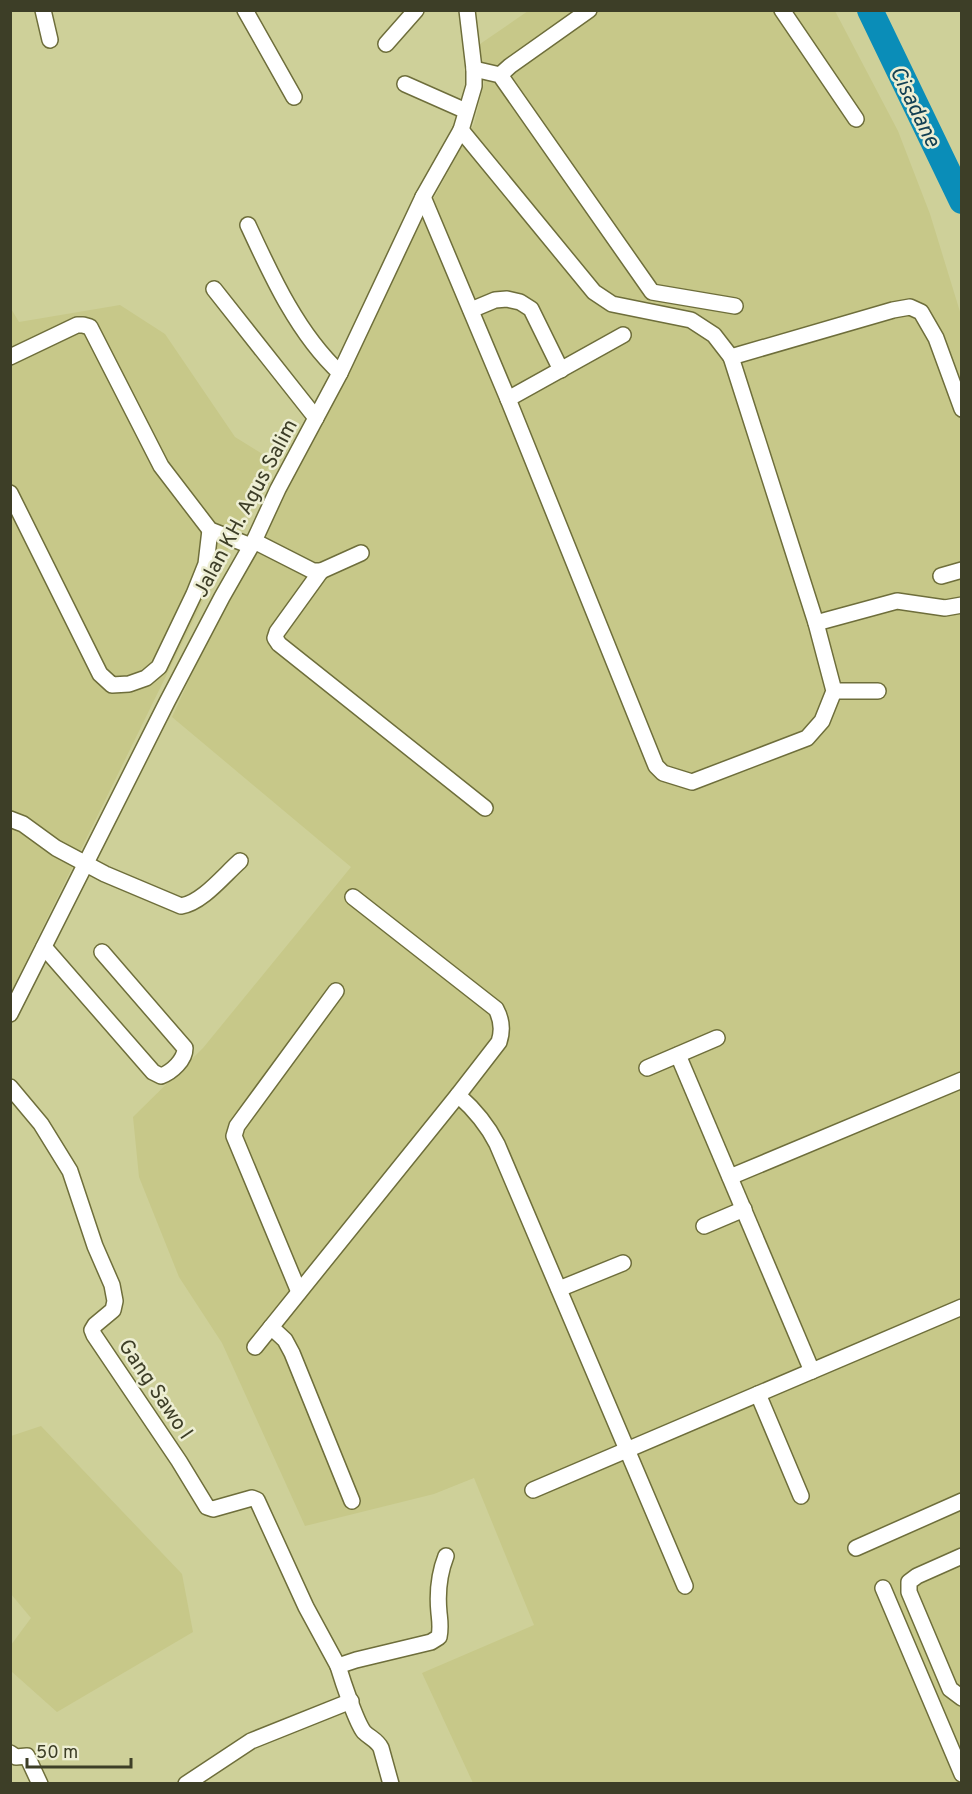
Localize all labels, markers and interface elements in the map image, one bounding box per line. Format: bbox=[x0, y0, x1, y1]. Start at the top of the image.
water label: Cisadane bbox=[883, 62, 945, 153]
street label: Jalan KH. Agus Salim bbox=[188, 415, 305, 602]
street label: Gang Sawo I bbox=[111, 1334, 198, 1445]
scale bar bbox=[27, 1731, 130, 1769]
text: 50 m bbox=[36, 1742, 78, 1765]

